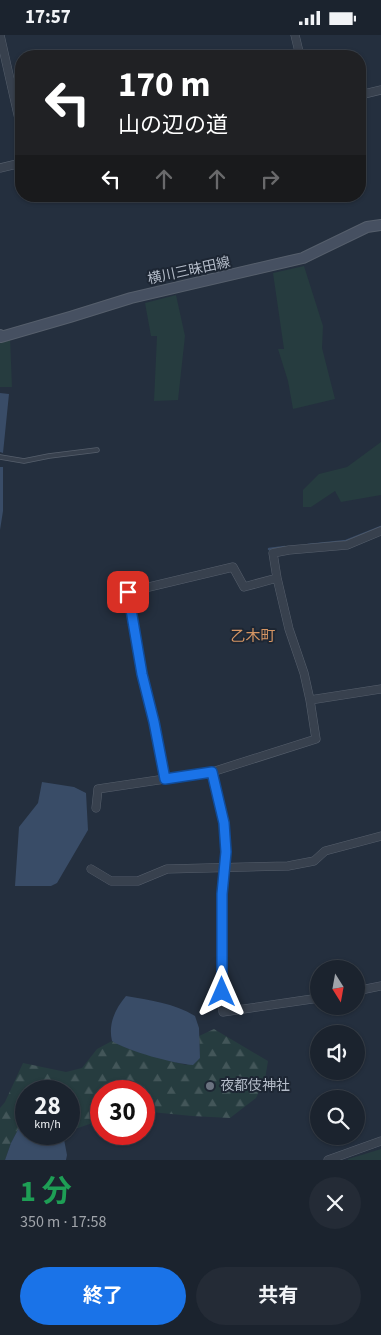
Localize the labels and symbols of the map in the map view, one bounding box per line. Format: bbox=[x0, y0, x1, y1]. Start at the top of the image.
street label: 横川三昧田線 bbox=[146, 252, 232, 290]
pin bbox=[107, 571, 149, 613]
district label: 乙木町 bbox=[230, 626, 276, 647]
north arrow bbox=[310, 960, 365, 1015]
position arrow bbox=[195, 965, 247, 1017]
place label: 夜都伎神社 bbox=[220, 1076, 290, 1096]
speed limit sign: 30 bbox=[90, 1080, 155, 1145]
marker: 夜都伎神社 bbox=[204, 1080, 216, 1092]

